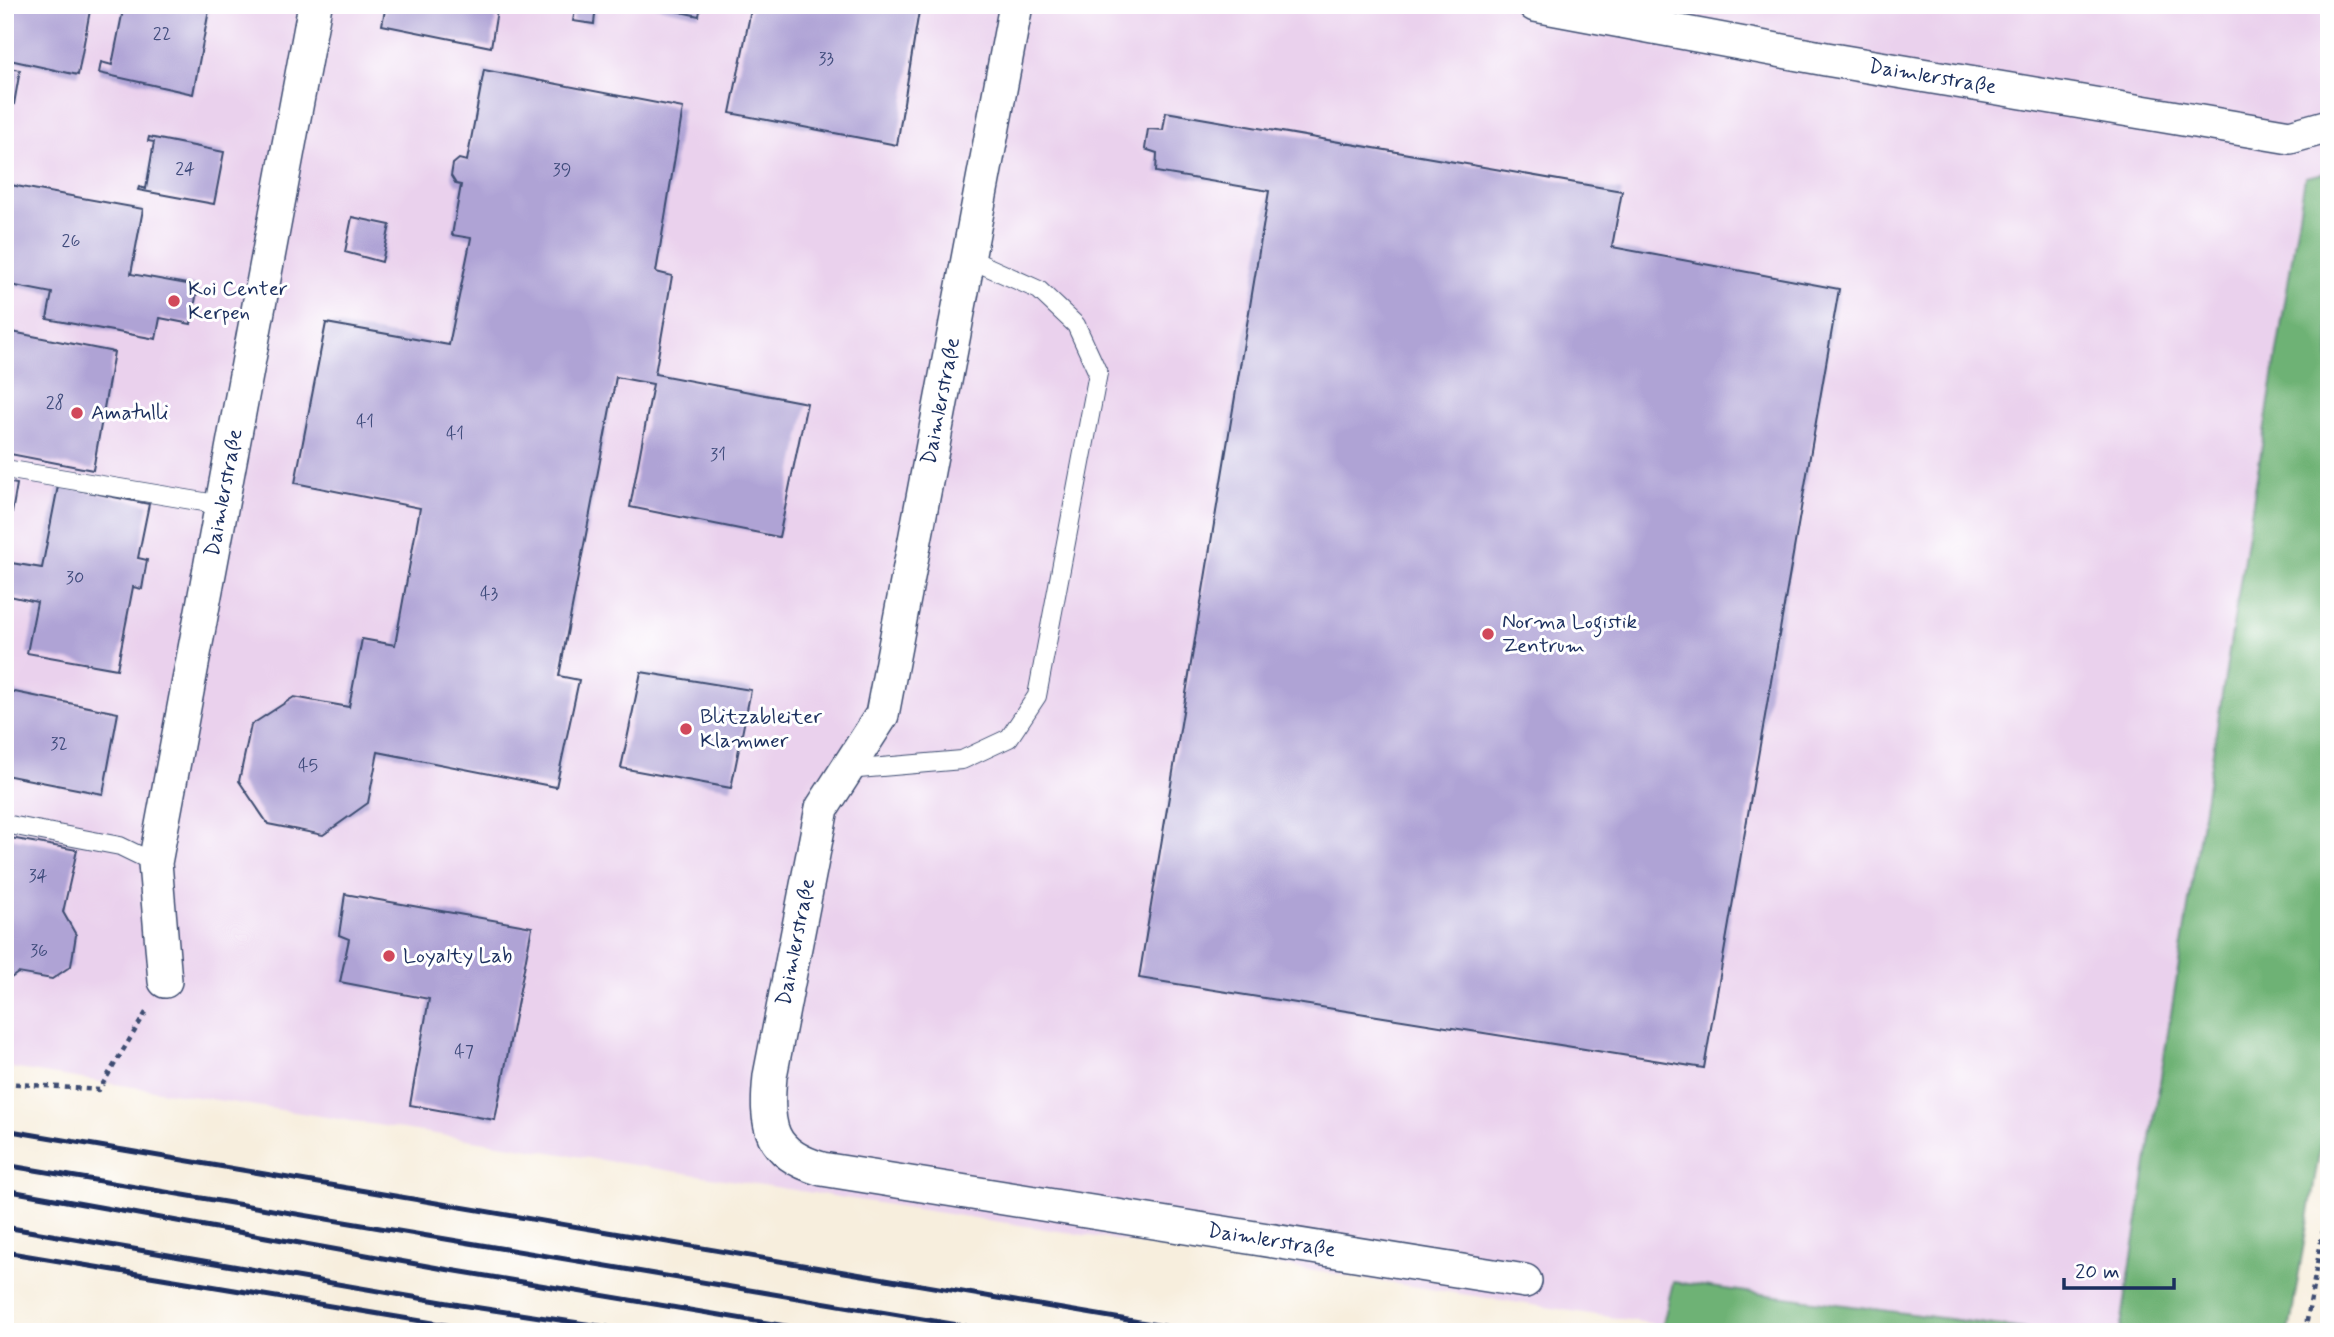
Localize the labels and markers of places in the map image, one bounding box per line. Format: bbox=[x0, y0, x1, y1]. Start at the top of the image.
place label: Koi Center Kerpen bbox=[188, 275, 288, 327]
marker: Koi Center Kerpen bbox=[166, 293, 182, 309]
place label: Amatulli bbox=[91, 399, 169, 427]
marker: Amatulli bbox=[69, 405, 85, 421]
place label: Norma Logistik Zentrum bbox=[1502, 608, 1638, 660]
marker: Norma Logistik Zentrum bbox=[1480, 626, 1496, 642]
place label: Blitzableiter Klammer bbox=[700, 703, 822, 755]
marker: Blitzableiter Klammer bbox=[678, 721, 694, 737]
place label: Loyalty Lab bbox=[403, 942, 512, 970]
marker: Loyalty Lab bbox=[381, 948, 397, 964]

